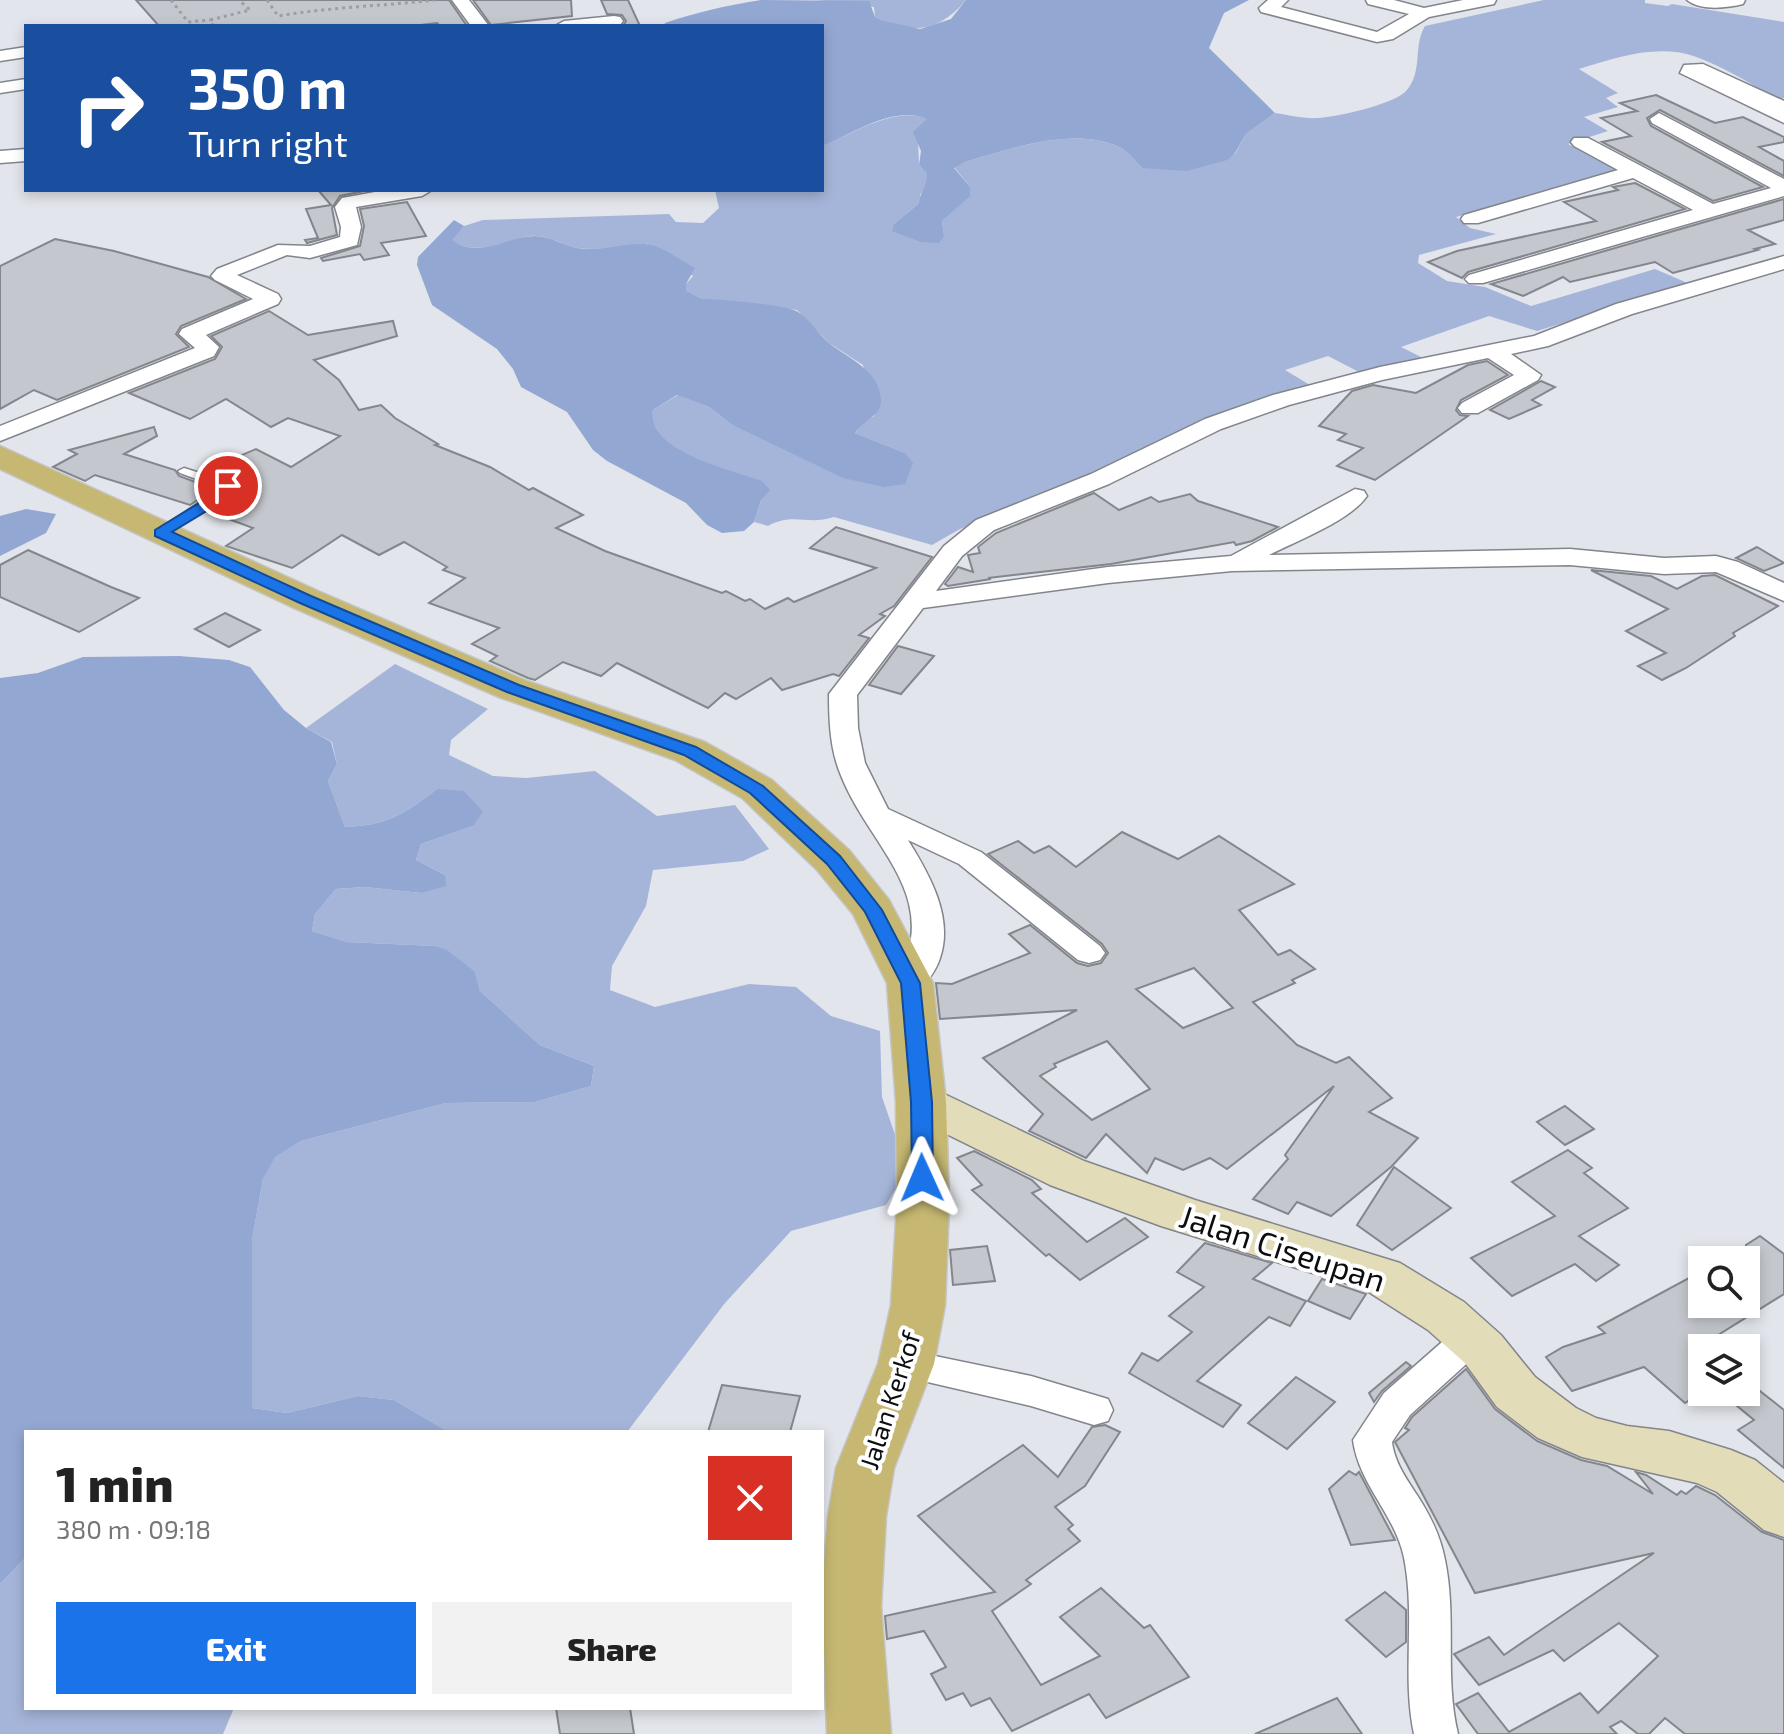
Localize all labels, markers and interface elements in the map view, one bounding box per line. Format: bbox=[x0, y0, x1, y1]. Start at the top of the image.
text: 350 m bbox=[188, 53, 347, 120]
icon: right bbox=[56, 56, 160, 160]
text: Turn right bbox=[188, 121, 348, 164]
pin bbox=[194, 452, 262, 520]
icon: arrive bbox=[206, 464, 250, 508]
position arrow bbox=[880, 1136, 964, 1220]
street label: Jalan Ciseupan bbox=[1175, 1196, 1391, 1298]
map controls bbox=[1688, 1246, 1760, 1406]
button: search bbox=[1688, 1246, 1760, 1318]
street label: Jalan Kerkof bbox=[852, 1326, 926, 1473]
button: layers bbox=[1688, 1334, 1760, 1406]
text: 1 min bbox=[56, 1454, 174, 1512]
button: close bbox=[708, 1456, 792, 1540]
text: 380 m · 09:18 bbox=[56, 1513, 211, 1544]
button: Exit bbox=[56, 1602, 416, 1694]
button: Share bbox=[432, 1602, 792, 1694]

